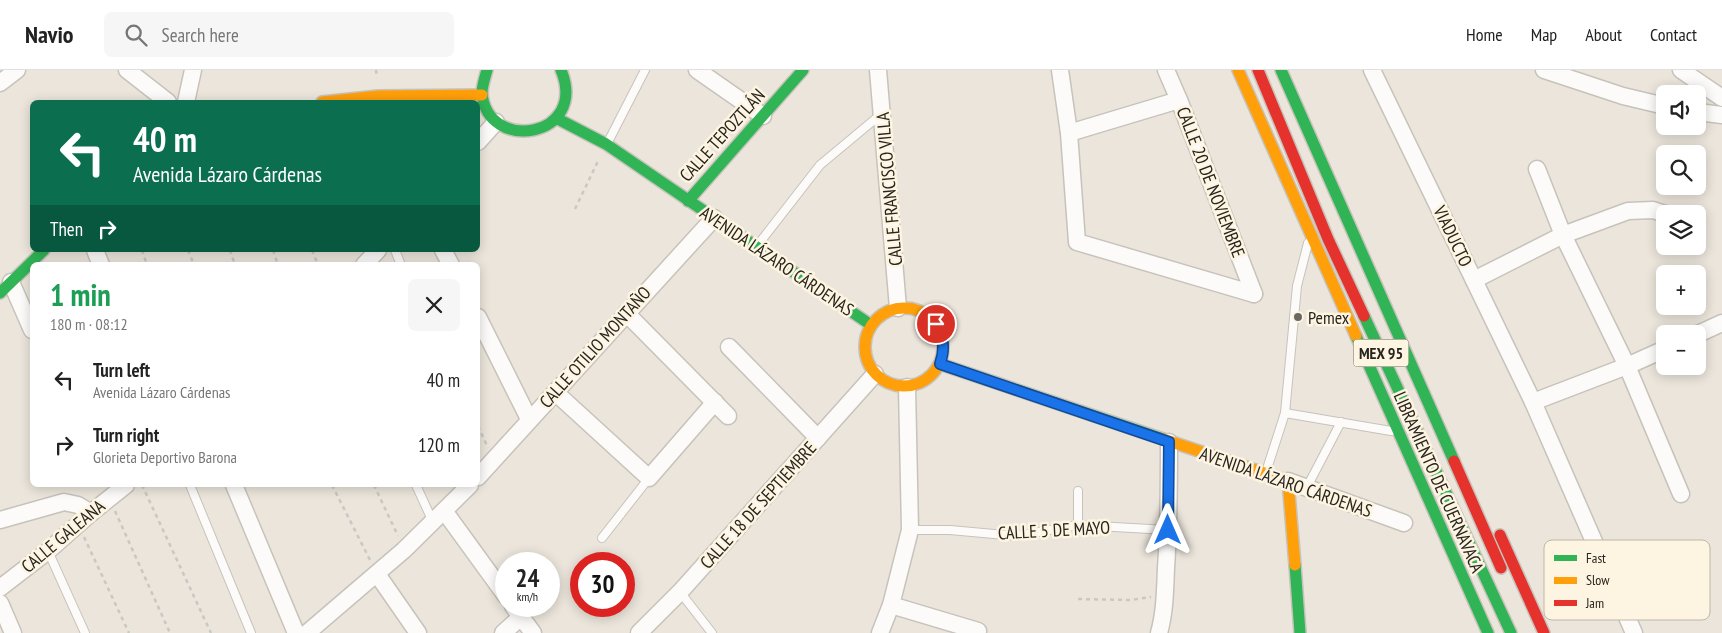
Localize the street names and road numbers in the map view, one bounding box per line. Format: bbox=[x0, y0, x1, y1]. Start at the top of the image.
street label: CALLE TEPOZTLÁN bbox=[674, 84, 770, 186]
street label: CALLE 20 DE NOVIEMBRE bbox=[1172, 103, 1250, 261]
street label: CALLE FRANCISCO VILLA bbox=[871, 111, 907, 267]
street label: AVENIDA LÁZARO CÁRDENAS bbox=[696, 201, 858, 321]
street label: VIADUCTO bbox=[1428, 201, 1478, 270]
street label: CALLE OTILIO MONTAÑO bbox=[534, 281, 656, 413]
road number: MEX 95 bbox=[1354, 340, 1408, 366]
street label: LIBRAMIENTO DE CUERNAVACA bbox=[1389, 388, 1489, 576]
street label: CALLE 18 DE SEPTIEMBRE bbox=[695, 437, 821, 573]
street label: AVENIDA LÁZARO CÁRDENAS bbox=[1197, 442, 1375, 522]
street label: CALLE GALEANA bbox=[17, 494, 110, 578]
street label: CALLE 5 DE MAYO bbox=[997, 516, 1111, 544]

